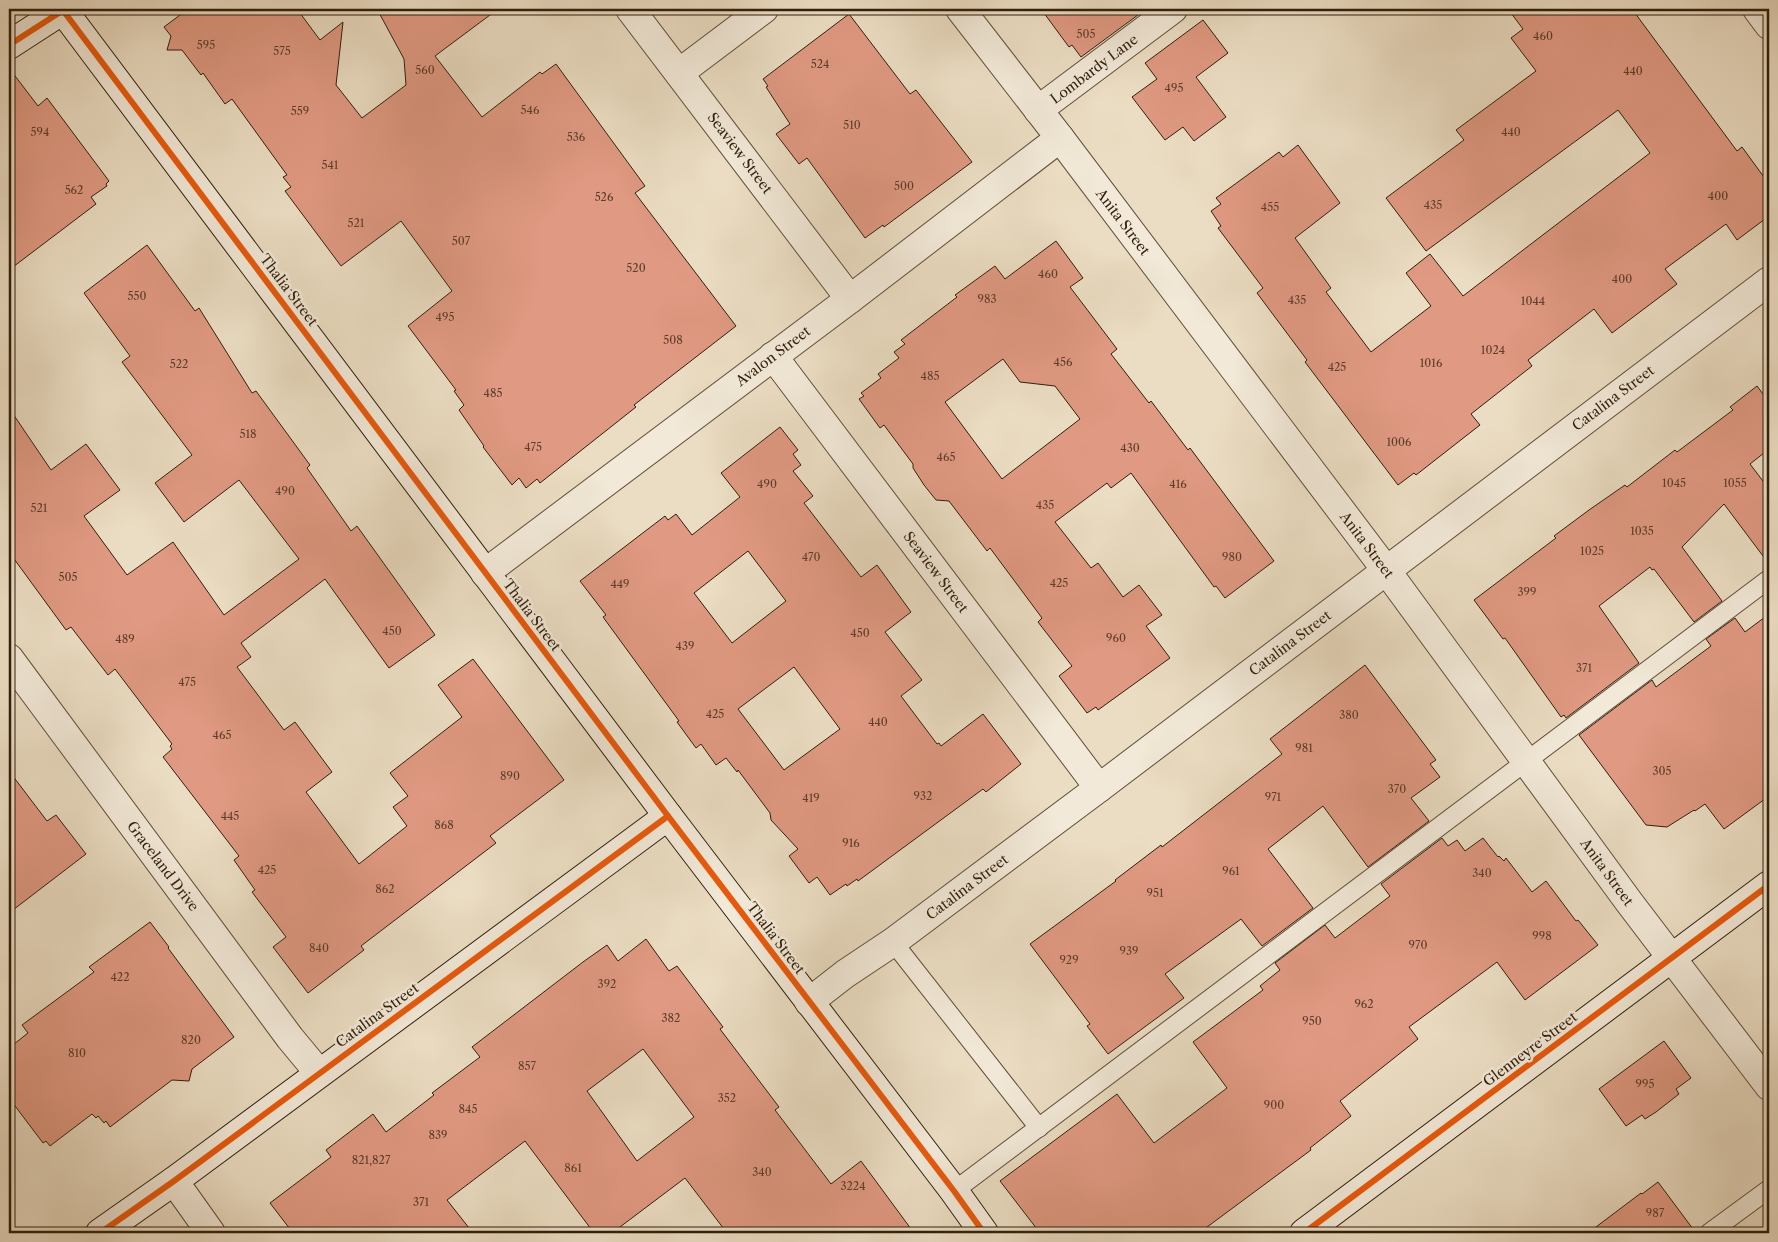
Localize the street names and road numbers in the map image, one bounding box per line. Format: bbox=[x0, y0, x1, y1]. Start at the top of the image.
street label: Lombardy Lane bbox=[1047, 30, 1141, 108]
street label: Seaview Street bbox=[704, 109, 776, 197]
street label: Anita Street bbox=[1091, 184, 1154, 259]
street label: Thalia Street bbox=[256, 250, 322, 330]
street label: Avalon Street bbox=[731, 322, 814, 391]
street label: Catalina Street bbox=[1568, 361, 1658, 435]
street label: Anita Street bbox=[1335, 507, 1398, 582]
street label: Seaview Street bbox=[900, 528, 972, 616]
street label: Thalia Street bbox=[499, 575, 565, 655]
street label: Catalina Street bbox=[1245, 606, 1335, 680]
street label: Graceland Drive bbox=[123, 817, 203, 915]
street label: Anita Street bbox=[1576, 834, 1638, 909]
street label: Catalina Street bbox=[922, 850, 1012, 924]
street label: Thalia Street bbox=[743, 898, 809, 978]
street label: Catalina Street bbox=[332, 979, 422, 1051]
street label: Glenneyre Street bbox=[1479, 1008, 1581, 1090]

